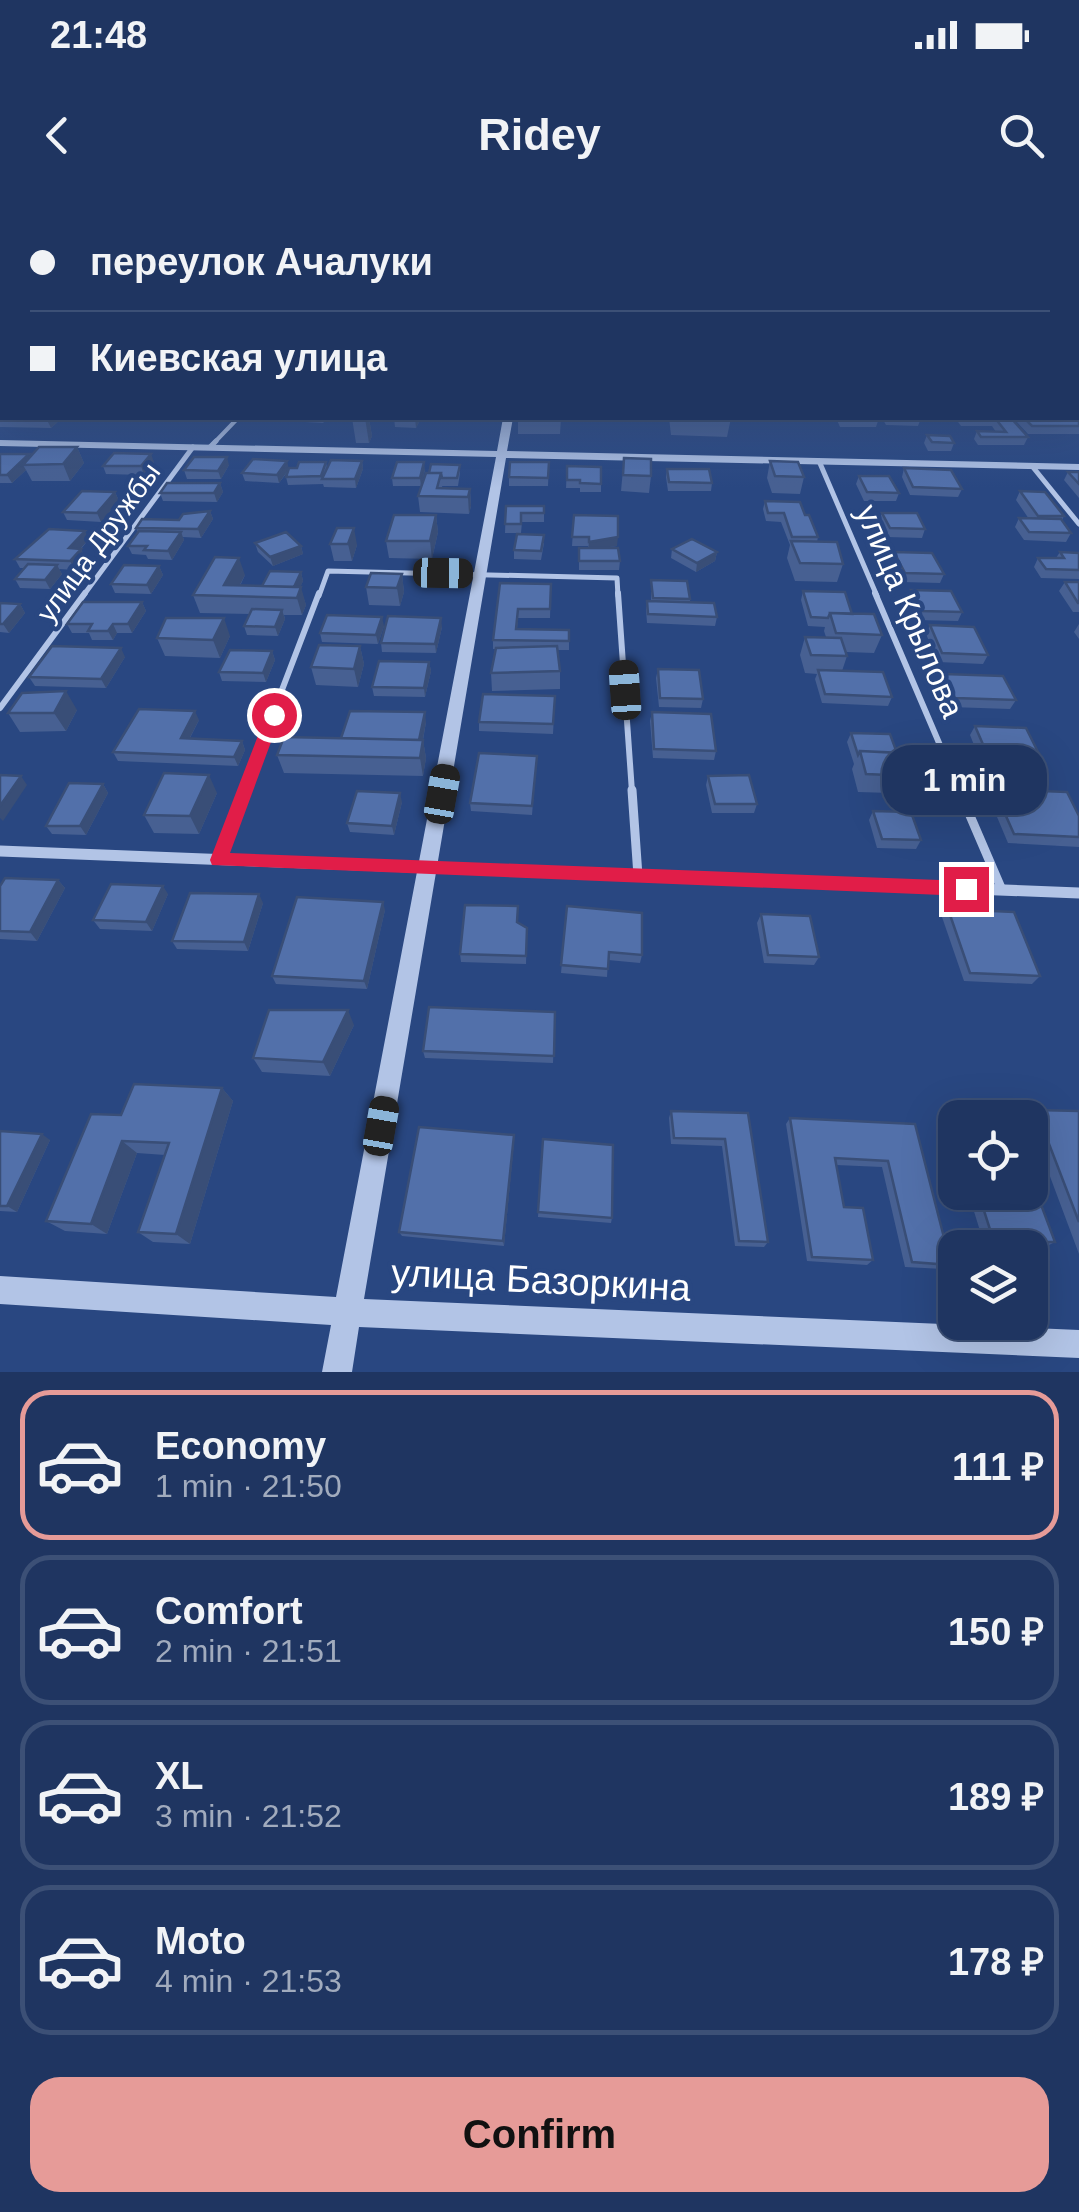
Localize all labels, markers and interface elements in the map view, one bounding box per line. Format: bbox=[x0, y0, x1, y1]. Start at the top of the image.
text: 21:48 bbox=[50, 14, 147, 56]
icon: back bbox=[30, 108, 85, 163]
icon: search bbox=[994, 108, 1049, 163]
text: Ridey bbox=[478, 109, 601, 160]
text: переулок Ачалуки bbox=[90, 241, 433, 283]
text: Киевская улица bbox=[90, 337, 387, 379]
street label: улица Дружбы bbox=[30, 457, 166, 628]
street label: улица Крылова bbox=[849, 499, 971, 723]
car bbox=[413, 557, 473, 589]
car bbox=[608, 659, 642, 721]
route start bbox=[252, 693, 297, 738]
callout: 1 min bbox=[884, 744, 1048, 814]
car bbox=[422, 762, 462, 826]
text: 1 min bbox=[923, 762, 1006, 798]
route end bbox=[944, 867, 989, 912]
car bbox=[361, 1094, 401, 1158]
map controls bbox=[938, 1100, 1048, 1340]
button: locate bbox=[938, 1100, 1048, 1210]
button: layers bbox=[938, 1230, 1048, 1340]
street label: улица Базоркина bbox=[390, 1251, 693, 1309]
icon: car bbox=[35, 1420, 125, 1510]
text: Economy bbox=[155, 1425, 326, 1467]
text: 111 ₽ bbox=[952, 1446, 1044, 1488]
text: 1 min · 21:50 bbox=[155, 1468, 342, 1504]
icon: car bbox=[35, 1585, 125, 1675]
text: Comfort bbox=[155, 1590, 303, 1632]
text: 150 ₽ bbox=[948, 1611, 1044, 1653]
text: 2 min · 21:51 bbox=[155, 1633, 342, 1669]
icon: car bbox=[35, 1750, 125, 1840]
text: XL bbox=[155, 1755, 204, 1797]
text: 189 ₽ bbox=[948, 1776, 1044, 1818]
text: 3 min · 21:52 bbox=[155, 1798, 342, 1834]
icon: car bbox=[35, 1915, 125, 2005]
text: Moto bbox=[155, 1920, 246, 1962]
text: 178 ₽ bbox=[948, 1941, 1044, 1983]
text: 4 min · 21:53 bbox=[155, 1963, 342, 1999]
button: Confirm bbox=[30, 2077, 1049, 2192]

